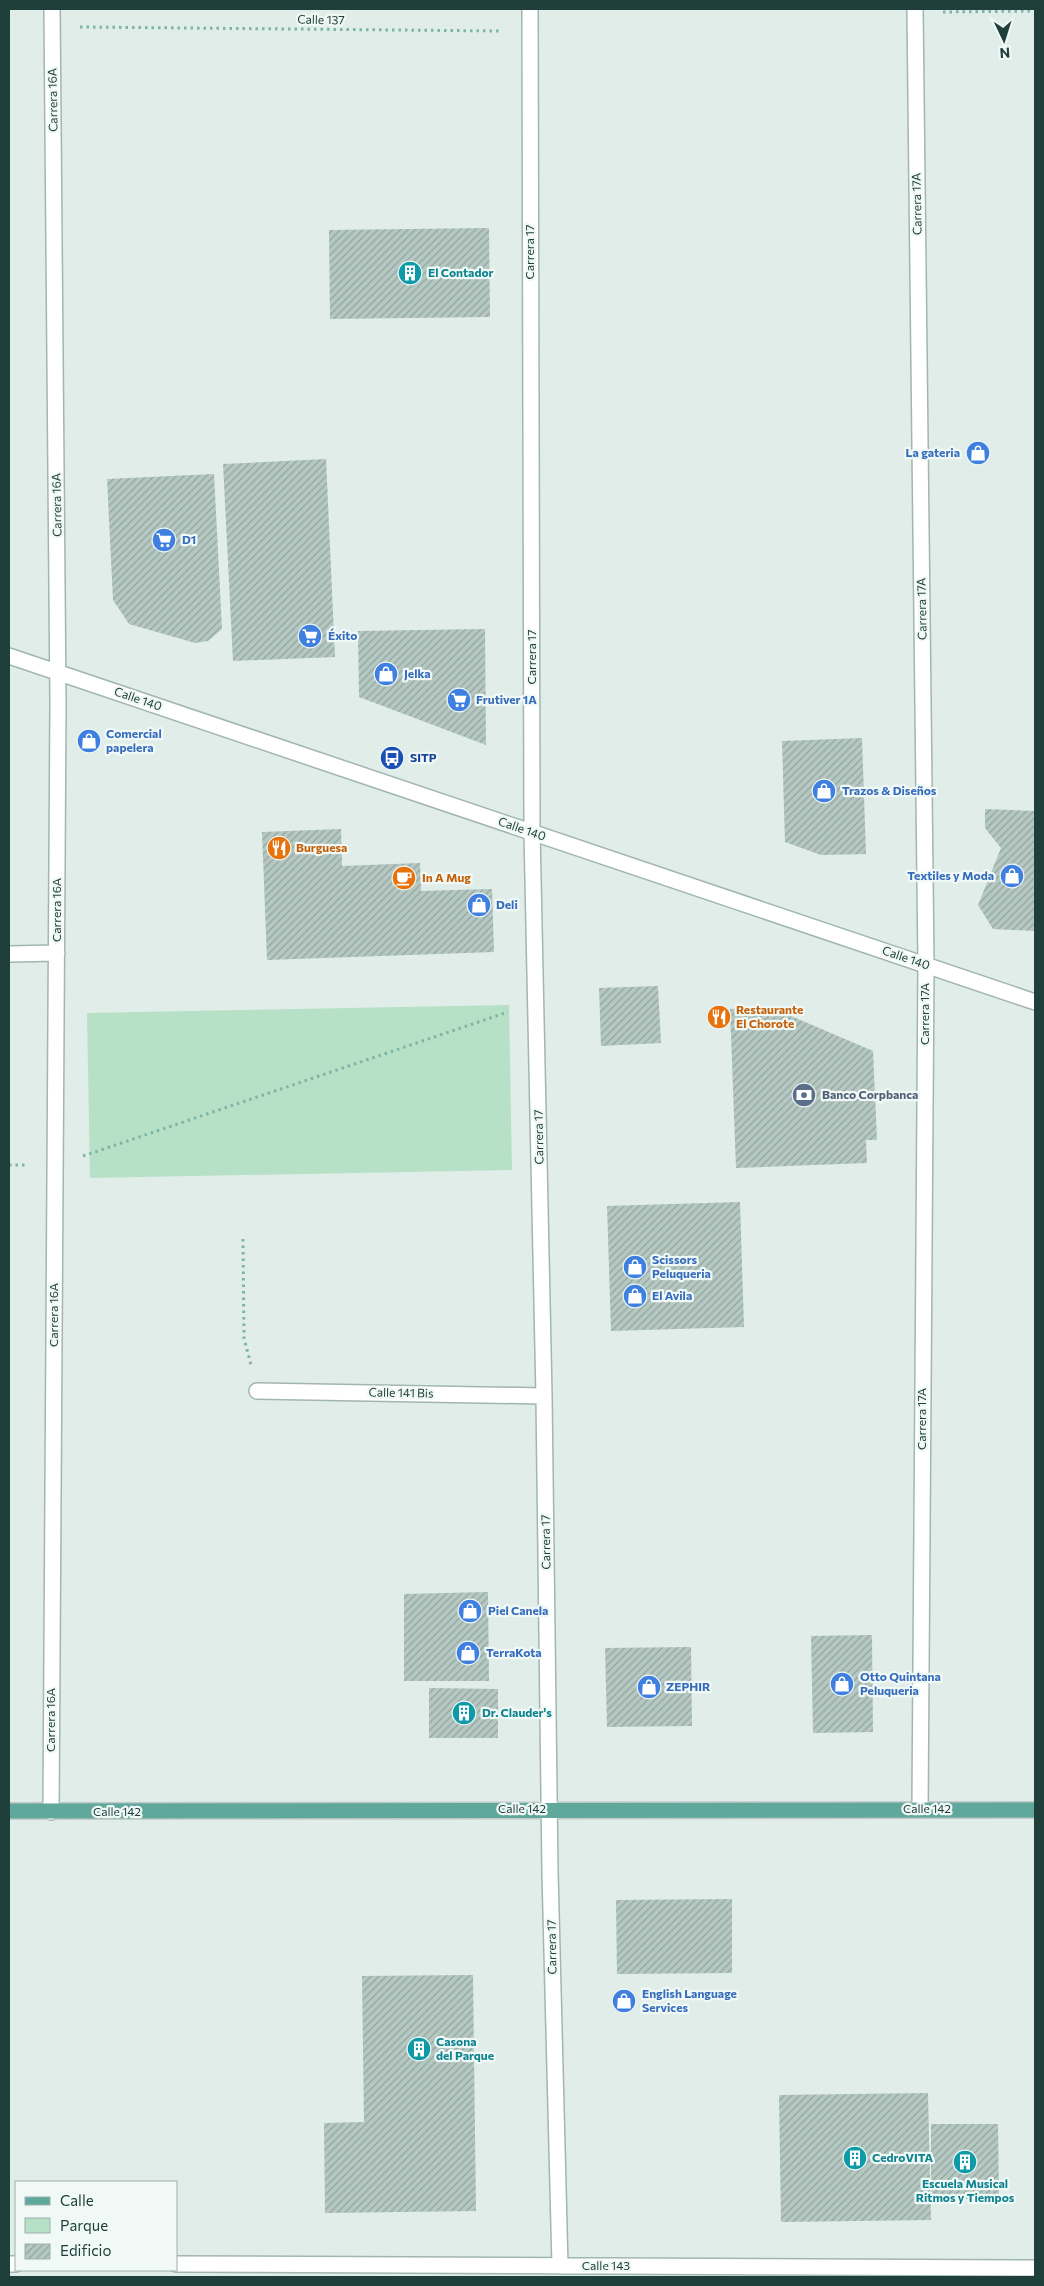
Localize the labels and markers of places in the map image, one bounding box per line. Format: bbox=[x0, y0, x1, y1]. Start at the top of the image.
building icon: El Contador bbox=[397, 260, 423, 286]
place label: El Contador bbox=[428, 265, 494, 279]
shop icon: La gateria bbox=[965, 440, 991, 466]
place label: La gateria bbox=[906, 445, 960, 459]
supermarket icon: D1 bbox=[151, 527, 177, 553]
place label: D1 bbox=[182, 532, 196, 546]
supermarket icon: Éxito bbox=[297, 623, 323, 649]
place label: Éxito bbox=[328, 628, 358, 642]
shop icon: Jelka bbox=[373, 661, 399, 687]
place label: Jelka bbox=[404, 666, 431, 681]
supermarket icon: Frutiver 1A bbox=[446, 687, 472, 713]
place label: Frutiver 1A bbox=[476, 692, 537, 706]
place label: Comercial papelera bbox=[106, 726, 162, 754]
shop icon: Comercial papelera bbox=[76, 728, 102, 754]
bus stop icon: SITP bbox=[379, 745, 405, 771]
place label: SITP bbox=[410, 750, 437, 764]
shop icon: Trazos & Diseños bbox=[811, 778, 837, 804]
place label: Trazos & Diseños bbox=[842, 783, 937, 797]
restaurant icon: Burguesa bbox=[266, 835, 292, 861]
place label: Burguesa bbox=[296, 840, 347, 854]
shop icon: Textiles y Moda bbox=[999, 863, 1025, 889]
cafe icon: In A Mug bbox=[391, 865, 417, 891]
place label: Textiles y Moda bbox=[907, 868, 994, 882]
place label: In A Mug bbox=[422, 870, 471, 884]
shop icon: Deli bbox=[466, 892, 492, 918]
place label: Deli bbox=[496, 897, 518, 911]
place label: Restaurante El Chorote bbox=[736, 1002, 803, 1030]
restaurant icon: Restaurante El Chorote bbox=[706, 1004, 732, 1030]
bank icon: Banco Corpbanca bbox=[791, 1082, 817, 1108]
place label: Banco Corpbanca bbox=[822, 1087, 918, 1101]
place label: Scissors Peluqueria bbox=[652, 1252, 711, 1280]
shop icon: Scissors Peluqueria bbox=[622, 1254, 648, 1280]
shop icon: El Avila bbox=[622, 1283, 648, 1309]
place label: El Avila bbox=[652, 1288, 692, 1302]
shop icon: Piel Canela bbox=[457, 1598, 483, 1624]
place label: Piel Canela bbox=[488, 1603, 548, 1617]
shop icon: TerraKota bbox=[455, 1640, 481, 1666]
place label: TerraKota bbox=[486, 1645, 542, 1659]
place label: Otto Quintana Peluqueria bbox=[860, 1669, 941, 1697]
shop icon: Otto Quintana Peluqueria bbox=[829, 1671, 855, 1697]
shop icon: ZEPHIR bbox=[636, 1674, 662, 1700]
place label: ZEPHIR bbox=[666, 1679, 711, 1693]
building icon: Dr. Clauder's bbox=[451, 1700, 477, 1726]
place label: Dr. Clauder's bbox=[482, 1705, 552, 1719]
place label: English Language Services bbox=[642, 1986, 737, 2014]
shop icon: English Language Services bbox=[611, 1988, 637, 2014]
place label: Casona del Parque bbox=[436, 2034, 494, 2062]
building icon: Casona del Parque bbox=[406, 2036, 432, 2062]
building icon: CedroVITA bbox=[842, 2145, 868, 2171]
building icon: Escuela Musical Ritmos y Tiempos bbox=[952, 2149, 978, 2175]
place label: CedroVITA bbox=[872, 2150, 934, 2164]
place label: Escuela Musical Ritmos y Tiempos bbox=[916, 2176, 1015, 2204]

